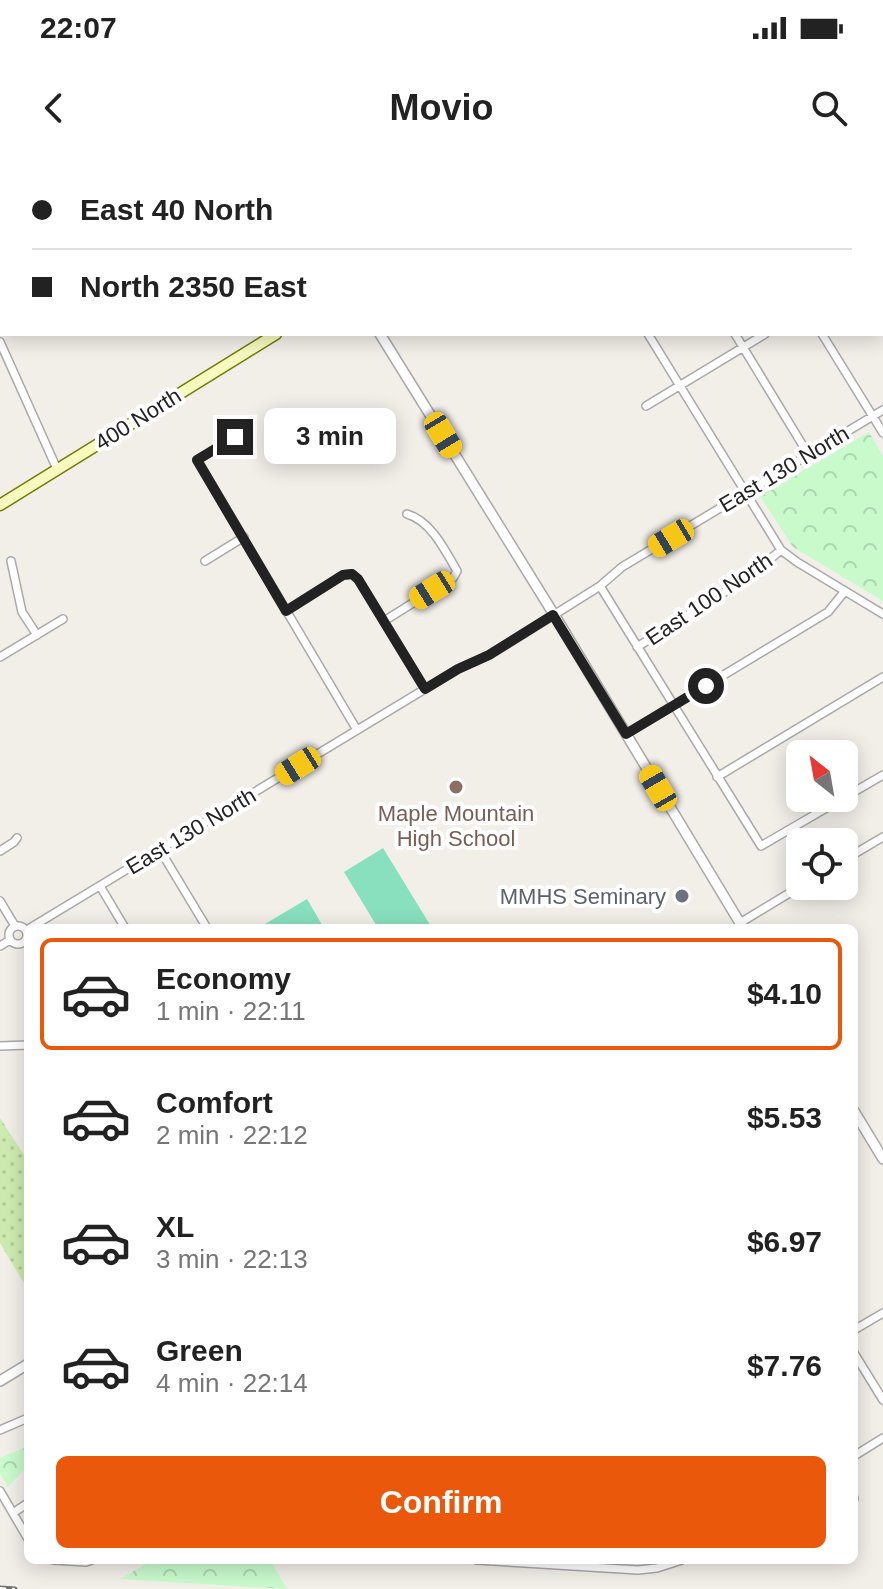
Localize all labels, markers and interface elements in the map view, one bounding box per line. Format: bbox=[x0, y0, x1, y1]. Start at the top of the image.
text: 22:07 bbox=[40, 11, 117, 44]
icon: back bbox=[32, 86, 76, 130]
icon: search bbox=[807, 86, 851, 130]
text: Movio bbox=[390, 87, 494, 128]
text: East 40 North bbox=[80, 193, 273, 226]
text: North 2350 East bbox=[80, 270, 307, 303]
street label: 400 North bbox=[90, 383, 186, 455]
car bbox=[420, 408, 466, 462]
callout: 3 min bbox=[263, 409, 395, 465]
route end bbox=[217, 419, 253, 455]
street label: East 130 North bbox=[715, 420, 853, 518]
text: 3 min bbox=[296, 421, 364, 451]
car bbox=[644, 515, 698, 561]
street label: East 100 North bbox=[641, 548, 777, 650]
car bbox=[405, 567, 459, 613]
route start bbox=[688, 668, 724, 704]
north arrow bbox=[786, 740, 858, 812]
map controls bbox=[786, 740, 858, 900]
car bbox=[271, 743, 325, 789]
car bbox=[636, 761, 680, 815]
marker: Maple Mountain High School bbox=[447, 778, 465, 796]
street label: East 130 North bbox=[122, 782, 260, 880]
place label: Maple Mountain High School bbox=[378, 801, 534, 851]
button: locate bbox=[786, 828, 858, 900]
place label: MMHS Seminary bbox=[500, 884, 666, 909]
marker: MMHS Seminary bbox=[673, 887, 691, 905]
icon: car bbox=[60, 958, 132, 1030]
text: Economy bbox=[156, 962, 291, 995]
text: $4.10 bbox=[747, 977, 822, 1010]
text: 1 min · 22:11 bbox=[156, 996, 306, 1026]
icon: car bbox=[60, 1082, 132, 1154]
text: Comfort bbox=[156, 1086, 273, 1119]
text: $5.53 bbox=[747, 1101, 822, 1134]
text: 2 min · 22:12 bbox=[156, 1120, 308, 1150]
icon: car bbox=[60, 1206, 132, 1278]
text: XL bbox=[156, 1210, 194, 1243]
text: $6.97 bbox=[747, 1225, 822, 1258]
text: 3 min · 22:13 bbox=[156, 1244, 308, 1274]
icon: car bbox=[60, 1330, 132, 1402]
text: Green bbox=[156, 1334, 243, 1367]
text: $7.76 bbox=[747, 1349, 822, 1382]
text: 4 min · 22:14 bbox=[156, 1368, 308, 1398]
button: Confirm bbox=[56, 1456, 826, 1548]

